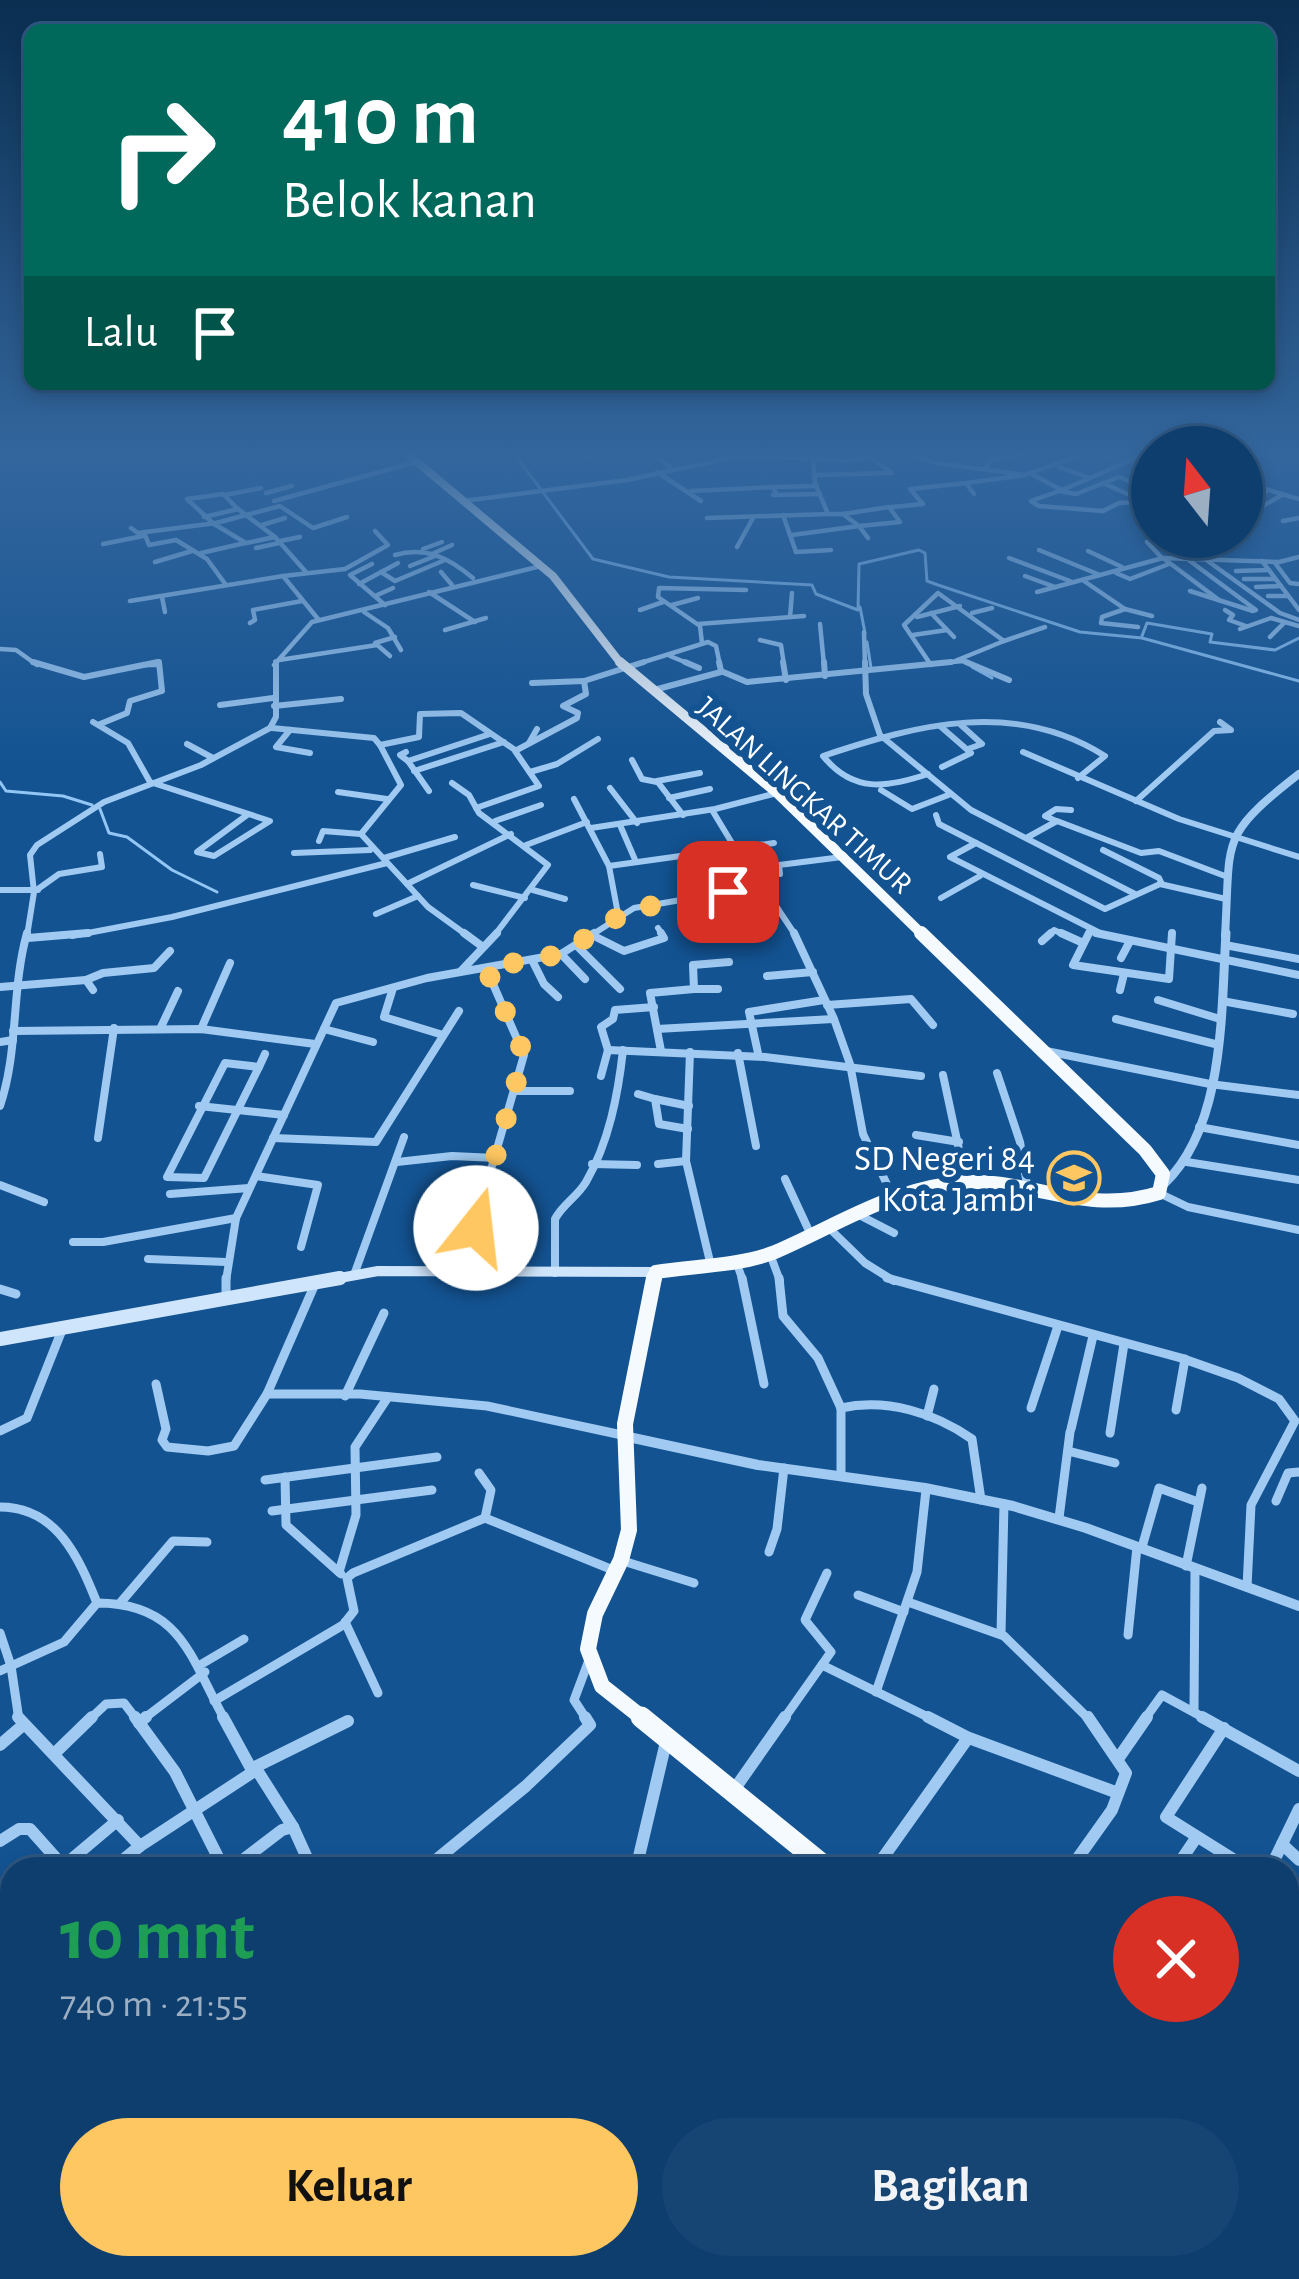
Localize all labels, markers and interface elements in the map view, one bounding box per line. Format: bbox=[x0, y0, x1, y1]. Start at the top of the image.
icon: right bbox=[84, 72, 240, 228]
text: 410 m bbox=[282, 76, 479, 160]
text: Belok kanan bbox=[282, 174, 537, 228]
icon: arrive bbox=[182, 300, 248, 366]
text: Lalu bbox=[84, 310, 158, 355]
north arrow bbox=[1131, 426, 1263, 558]
map controls bbox=[1131, 426, 1263, 558]
street label: JALAN LINGKAR TIMUR bbox=[691, 692, 918, 900]
pin bbox=[677, 841, 779, 943]
icon: arrive bbox=[695, 859, 761, 925]
place label: SD Negeri 84 Kota Jambi bbox=[854, 1141, 1035, 1218]
school or university icon: SD Negeri 84 Kota Jambi bbox=[1046, 1150, 1102, 1206]
position arrow bbox=[413, 1165, 539, 1291]
button: close bbox=[1113, 1896, 1239, 2022]
text: 10 mnt bbox=[60, 1900, 254, 1972]
text: 740 m · 21:55 bbox=[60, 1985, 248, 2024]
button: Keluar bbox=[60, 2118, 638, 2256]
button: Bagikan bbox=[662, 2118, 1239, 2256]

